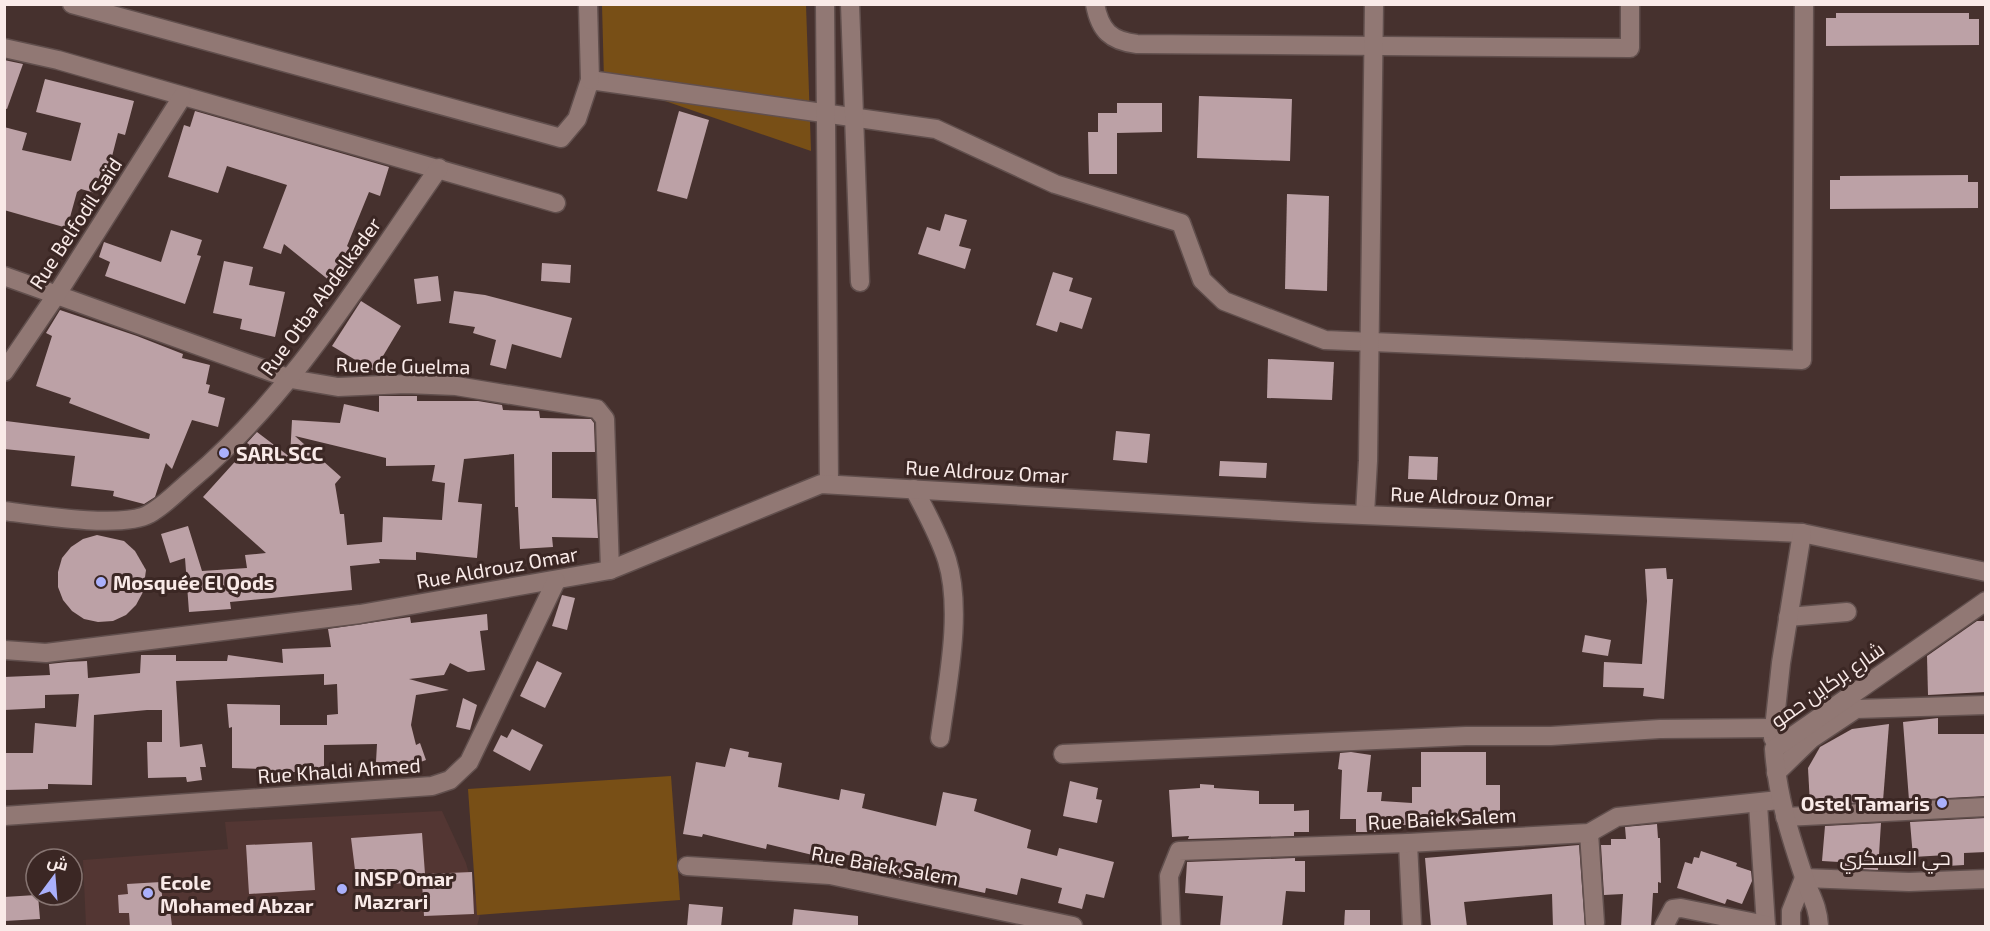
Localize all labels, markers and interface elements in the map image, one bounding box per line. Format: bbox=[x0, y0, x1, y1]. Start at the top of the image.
street label: Rue Belfodil Saïd bbox=[24, 153, 126, 293]
street label: Rue Otba Abdelkader bbox=[255, 212, 385, 380]
street label: Rue de Guelma bbox=[335, 352, 471, 378]
place label: SARL SCC bbox=[236, 441, 324, 465]
marker: SARL SCC bbox=[217, 446, 231, 460]
street label: Rue Aldrouz Omar bbox=[905, 455, 1069, 487]
street label: Rue Aldrouz Omar bbox=[1390, 481, 1554, 511]
street label: Rue Aldrouz Omar bbox=[414, 541, 580, 593]
place label: Mosquée El Qods bbox=[113, 570, 274, 595]
marker: Mosquée El Qods bbox=[94, 575, 108, 589]
street label: شارع بركاين حمو bbox=[1766, 636, 1890, 734]
street label: Rue Khaldi Ahmed bbox=[257, 752, 421, 788]
place label: Ostel Tamaris bbox=[1801, 791, 1930, 815]
marker: Ostel Tamaris bbox=[1935, 796, 1949, 810]
street label: Rue Baiek Salem bbox=[1367, 802, 1517, 834]
street label: Rue Baiek Salem bbox=[810, 840, 960, 890]
street label: حي العسكري bbox=[1839, 845, 1951, 874]
north arrow bbox=[24, 847, 84, 907]
text: ش bbox=[46, 850, 71, 875]
place label: INSP Omar Mazrari bbox=[354, 866, 454, 913]
place label: Ecole Mohamed Abzar bbox=[160, 870, 314, 917]
marker: INSP Omar Mazrari bbox=[335, 882, 349, 896]
marker: Ecole Mohamed Abzar bbox=[141, 886, 155, 900]

